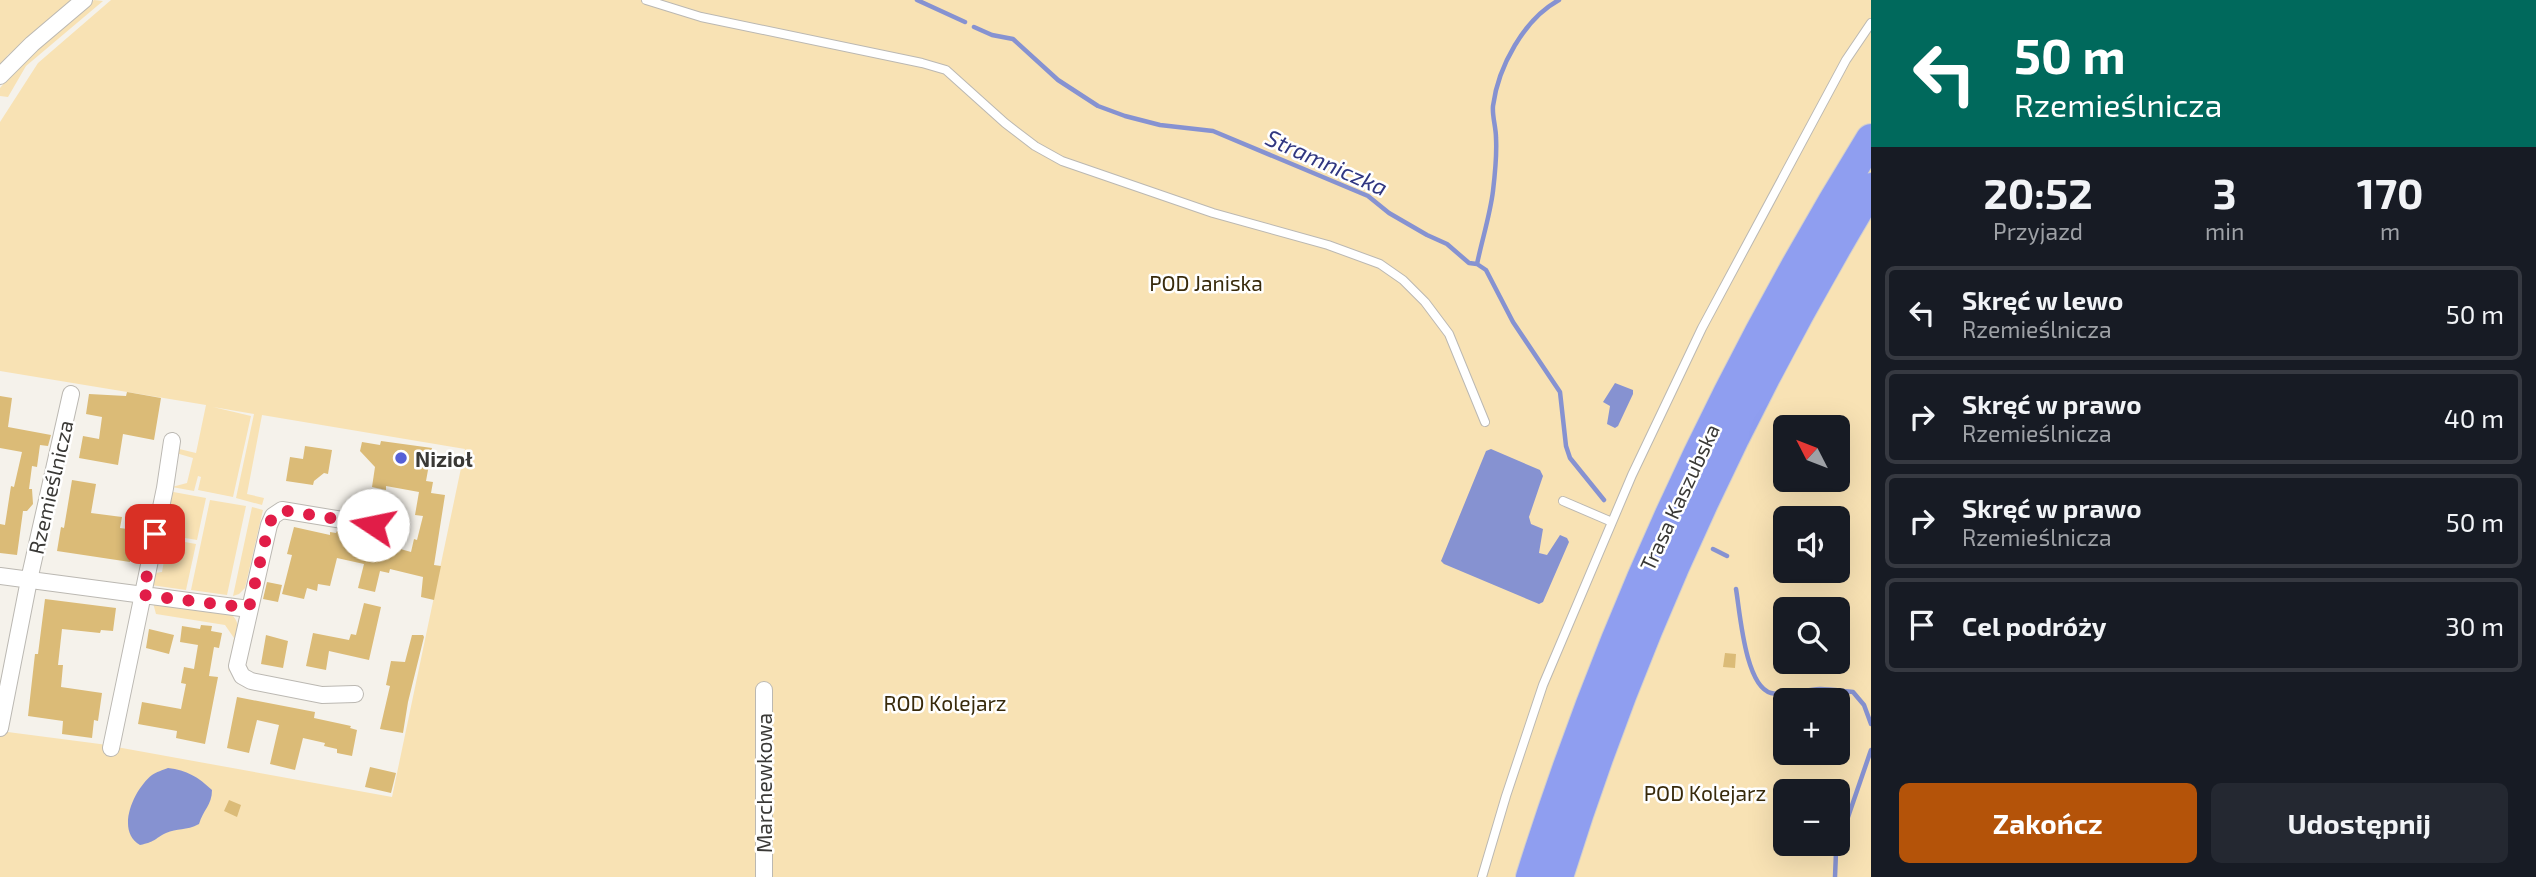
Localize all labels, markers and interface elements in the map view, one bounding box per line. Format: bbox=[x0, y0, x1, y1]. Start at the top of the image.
text: 50 m bbox=[2014, 25, 2126, 84]
icon: left bbox=[1899, 28, 1990, 119]
text: Rzemieślnicza bbox=[2014, 85, 2222, 123]
water label: Stramniczka bbox=[1262, 123, 1392, 201]
text: 20:52 bbox=[1983, 167, 2093, 217]
text: 3 bbox=[2213, 167, 2237, 217]
text: 170 bbox=[2357, 167, 2424, 217]
text: Przyjazd bbox=[1993, 217, 2083, 245]
text: min bbox=[2205, 217, 2244, 245]
text: m bbox=[2380, 217, 2400, 245]
park label: POD Janiska bbox=[1149, 270, 1263, 295]
text: Skręć w lewo bbox=[1962, 284, 2123, 315]
icon: left bbox=[1903, 294, 1941, 332]
text: 50 m bbox=[2446, 298, 2504, 329]
text: Rzemieślnicza bbox=[1962, 315, 2112, 343]
text: Skręć w prawo bbox=[1962, 388, 2142, 419]
icon: right bbox=[1903, 398, 1941, 436]
text: 40 m bbox=[2444, 402, 2504, 433]
north arrow bbox=[1773, 415, 1850, 492]
map controls bbox=[1773, 415, 1850, 856]
street label: Rzemieślnicza bbox=[22, 418, 78, 556]
text: Rzemieślnicza bbox=[1962, 419, 2112, 447]
street label: Trasa Kaszubska bbox=[1634, 420, 1724, 574]
place label: Nizioł bbox=[415, 446, 473, 471]
marker: Nizioł bbox=[393, 450, 409, 466]
position arrow bbox=[336, 488, 410, 562]
text: Skręć w prawo bbox=[1962, 492, 2142, 523]
icon: right bbox=[1903, 502, 1941, 540]
pin bbox=[125, 504, 185, 564]
button: sound bbox=[1773, 506, 1850, 583]
text: 50 m bbox=[2446, 506, 2504, 537]
icon: arrive bbox=[136, 515, 174, 553]
text: Rzemieślnicza bbox=[1962, 523, 2112, 551]
button: search bbox=[1773, 597, 1850, 674]
icon: arrive bbox=[1903, 606, 1941, 644]
text: Cel podróży bbox=[1962, 610, 2107, 641]
text: 30 m bbox=[2445, 610, 2504, 641]
button: + bbox=[1773, 688, 1850, 765]
park label: ROD Kolejarz bbox=[883, 690, 1007, 716]
street label: Marchewkowa bbox=[751, 713, 776, 853]
button: − bbox=[1773, 779, 1850, 856]
park label: POD Kolejarz bbox=[1644, 780, 1766, 806]
button: Zakończ bbox=[1899, 783, 2197, 863]
button: Udostępnij bbox=[2211, 783, 2508, 863]

